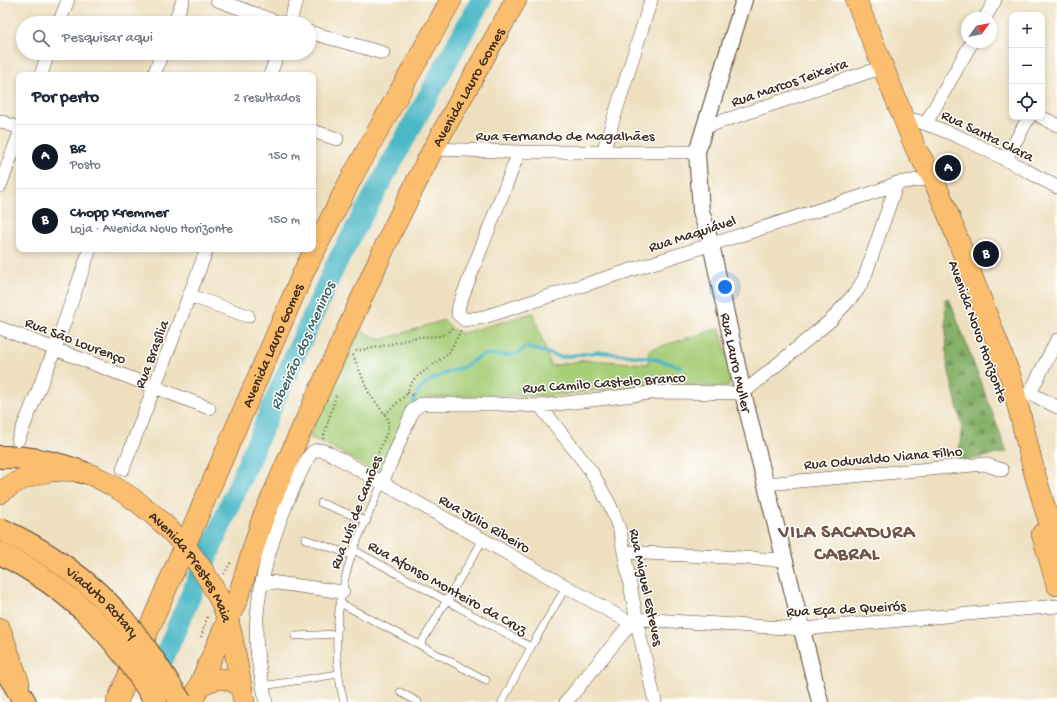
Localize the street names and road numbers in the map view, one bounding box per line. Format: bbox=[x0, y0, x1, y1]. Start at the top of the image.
street label: Avenida Lauro Gomes bbox=[429, 25, 510, 150]
street label: Rua Marcos Teixeira bbox=[729, 55, 851, 112]
street label: Rua Santa Clara bbox=[938, 107, 1037, 167]
street label: Rua Fernando de Magalhães bbox=[476, 128, 655, 146]
street label: Rua Maquiável bbox=[647, 212, 739, 257]
street label: Avenida Novo Horizonte bbox=[943, 258, 1011, 406]
street label: Avenida Lauro Gomes bbox=[239, 281, 309, 411]
street label: Rua Lauro Muller bbox=[715, 311, 755, 416]
street label: Rua São Lourenço bbox=[22, 314, 129, 369]
street label: Rua Brasília bbox=[132, 317, 174, 391]
street label: Rua Camilo Castelo Branco bbox=[522, 369, 687, 399]
street label: Rua Oduvaldo Viana Filho bbox=[803, 443, 963, 475]
street label: Rua Luís de Camões bbox=[327, 453, 387, 572]
street label: Rua Júlio Ribeiro bbox=[435, 491, 533, 558]
street label: Avenida Prestes Maia bbox=[144, 508, 235, 625]
street label: Rua Miguel Esteves bbox=[624, 527, 666, 648]
street label: Rua Afonso Monteiro da Cruz bbox=[364, 538, 530, 640]
street label: Viaduto Rotary bbox=[61, 563, 142, 643]
street label: Rua Eça de Queirós bbox=[786, 598, 907, 622]

